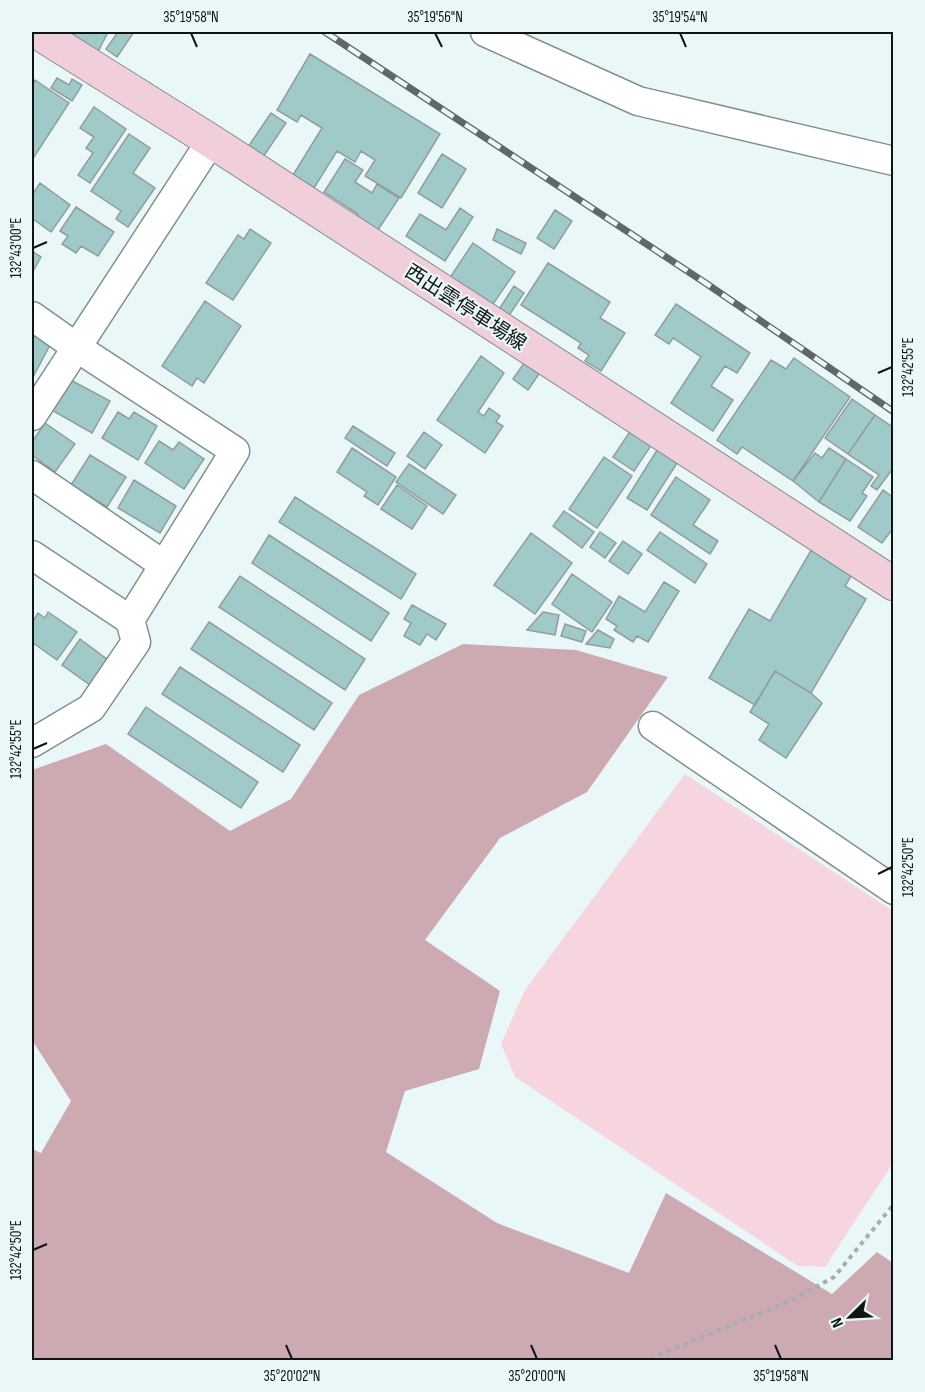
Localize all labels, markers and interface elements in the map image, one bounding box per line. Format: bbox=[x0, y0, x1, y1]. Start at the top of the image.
text: 35°19'58"N bbox=[163, 8, 219, 27]
text: 35°19'56"N bbox=[407, 8, 463, 27]
text: 35°19'54"N bbox=[652, 8, 708, 27]
text: 132°43'00"E bbox=[7, 218, 26, 278]
street label: 西出雲停車場線 bbox=[400, 260, 531, 356]
text: 132°42'55"E bbox=[899, 337, 918, 397]
text: 132°42'55"E bbox=[7, 719, 26, 779]
text: 132°42'50"E bbox=[899, 837, 918, 897]
text: 132°42'50"E bbox=[7, 1220, 26, 1280]
north arrow bbox=[820, 1287, 880, 1347]
text: N bbox=[827, 1315, 848, 1330]
text: 35°20'02"N bbox=[264, 1367, 320, 1386]
text: 35°20'00"N bbox=[508, 1367, 566, 1386]
text: 35°19'58"N bbox=[753, 1367, 809, 1386]

